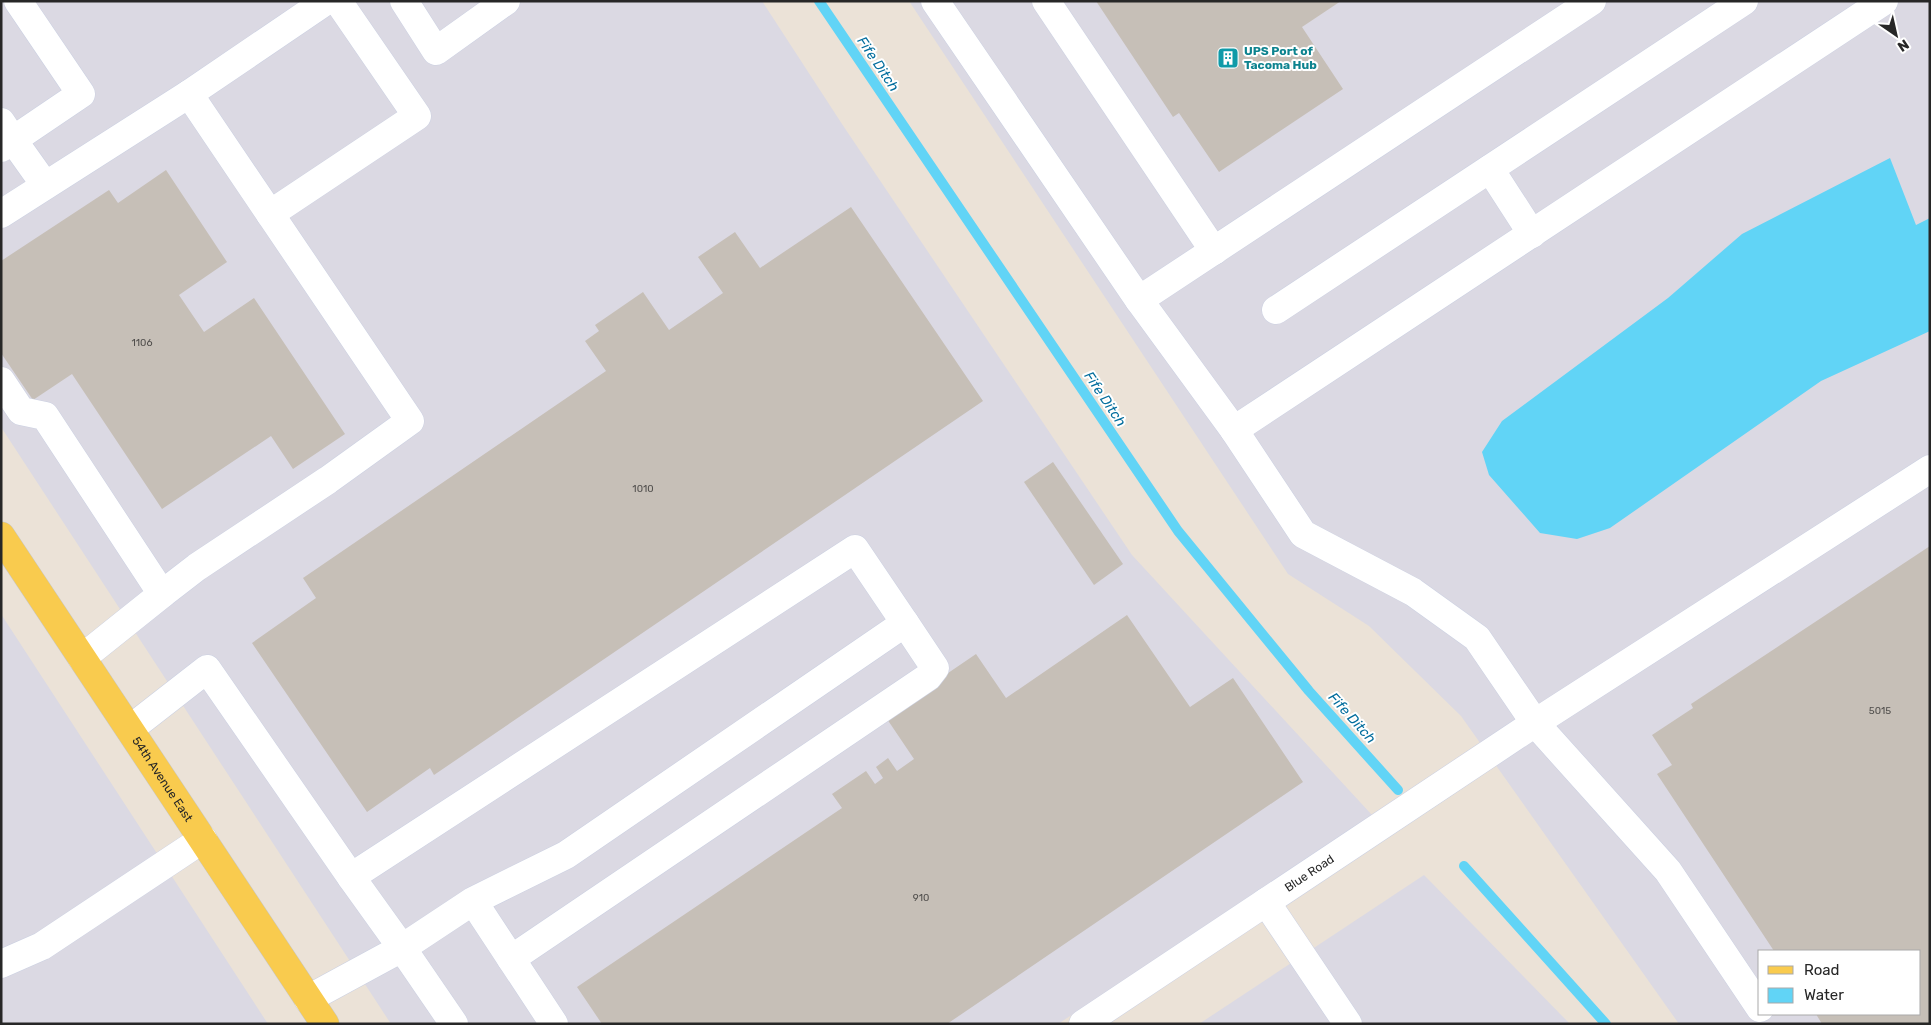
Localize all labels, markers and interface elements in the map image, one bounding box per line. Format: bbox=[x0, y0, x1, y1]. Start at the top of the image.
north arrow bbox=[1871, 10, 1921, 60]
water label: Fife Ditch bbox=[853, 33, 903, 95]
text: N bbox=[1894, 35, 1912, 55]
place label: UPS Port of Tacoma Hub bbox=[1244, 44, 1317, 72]
building icon: UPS Port of Tacoma Hub bbox=[1216, 46, 1240, 70]
house number: 1106 bbox=[132, 337, 152, 349]
water label: Fife Ditch bbox=[1080, 368, 1130, 430]
house number: 1010 bbox=[632, 483, 654, 495]
water label: Fife Ditch bbox=[1325, 689, 1379, 747]
house number: 5015 bbox=[1869, 705, 1891, 717]
street label: 54th Avenue East bbox=[129, 734, 196, 825]
street label: Blue Road bbox=[1282, 852, 1337, 895]
house number: 910 bbox=[913, 892, 929, 904]
legend bbox=[1758, 950, 1921, 1015]
text: Road bbox=[1804, 961, 1840, 979]
text: Water bbox=[1804, 986, 1844, 1004]

